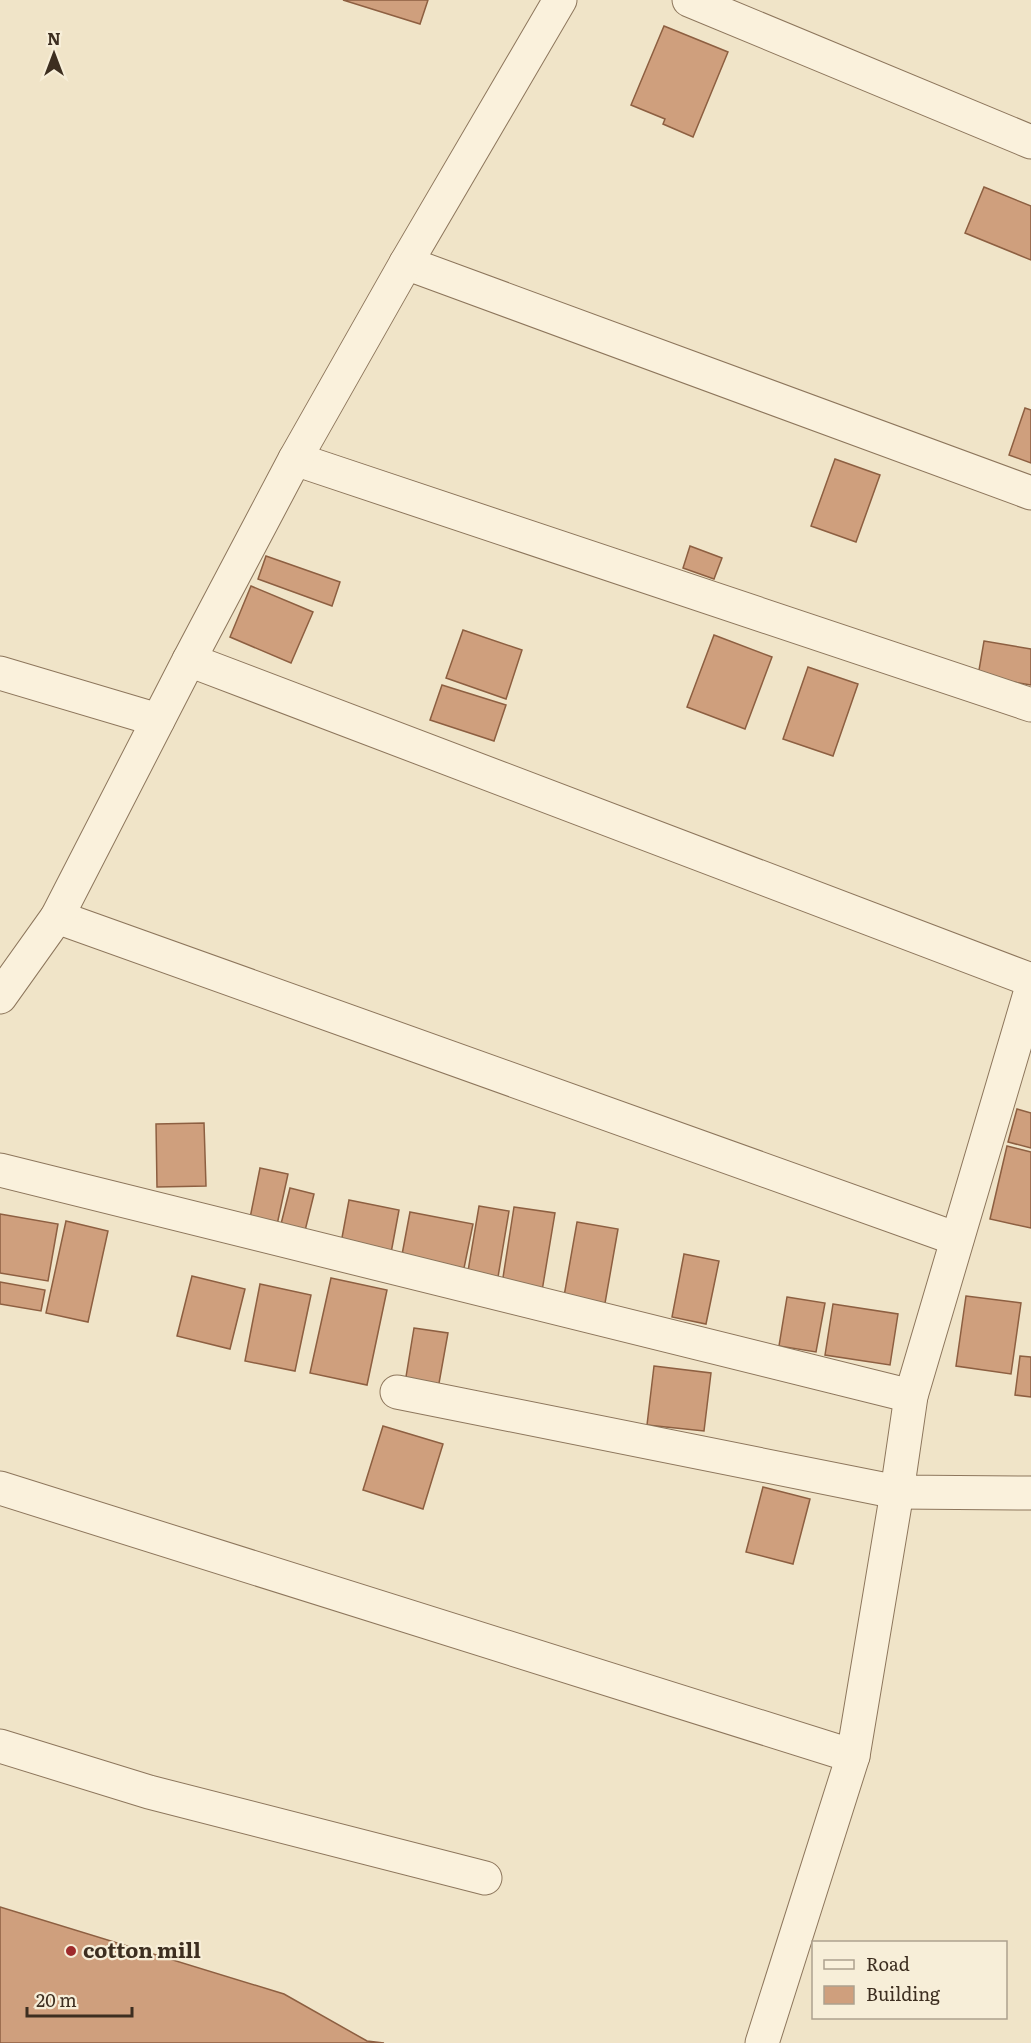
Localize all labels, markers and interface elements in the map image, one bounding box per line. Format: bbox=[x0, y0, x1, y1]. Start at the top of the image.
north arrow bbox=[24, 24, 84, 84]
text: N bbox=[47, 26, 61, 50]
place label: cotton mill bbox=[83, 1933, 201, 1964]
legend bbox=[812, 1941, 1007, 2019]
marker: cotton mill bbox=[64, 1944, 78, 1958]
text: Road bbox=[866, 1950, 910, 1977]
scale bar bbox=[27, 1980, 132, 2018]
text: Building bbox=[866, 1980, 941, 2007]
text: 20 m bbox=[36, 1986, 77, 2013]

